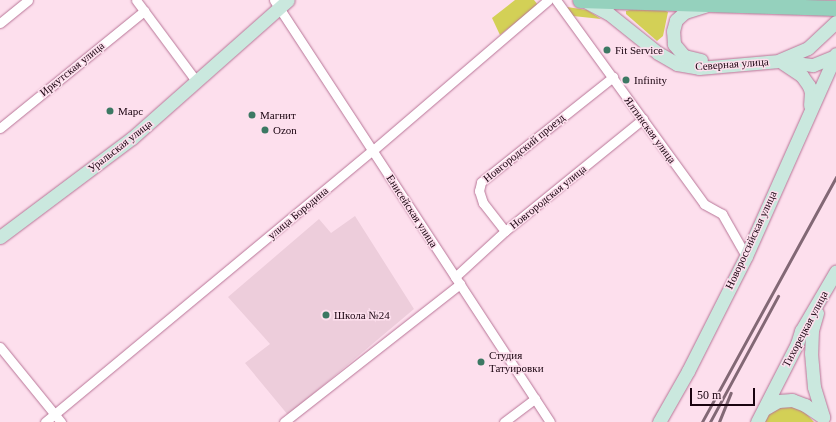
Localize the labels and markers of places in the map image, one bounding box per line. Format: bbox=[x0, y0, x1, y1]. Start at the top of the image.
place label: Fit Service bbox=[615, 43, 663, 57]
marker: Fit Service bbox=[602, 45, 612, 55]
place label: Infinity bbox=[634, 73, 667, 87]
marker: Infinity bbox=[621, 75, 631, 85]
place label: Марс bbox=[118, 104, 143, 118]
marker: Марс bbox=[105, 106, 115, 116]
place label: Магнит bbox=[260, 108, 296, 122]
marker: Магнит bbox=[247, 110, 257, 120]
place label: Ozon bbox=[273, 123, 297, 137]
marker: Ozon bbox=[260, 125, 270, 135]
place label: Школа №24 bbox=[334, 308, 390, 322]
marker: Школа №24 bbox=[321, 310, 331, 320]
place label: Студия Татуировки bbox=[489, 349, 544, 375]
marker: Студия Татуировки bbox=[476, 357, 486, 367]

